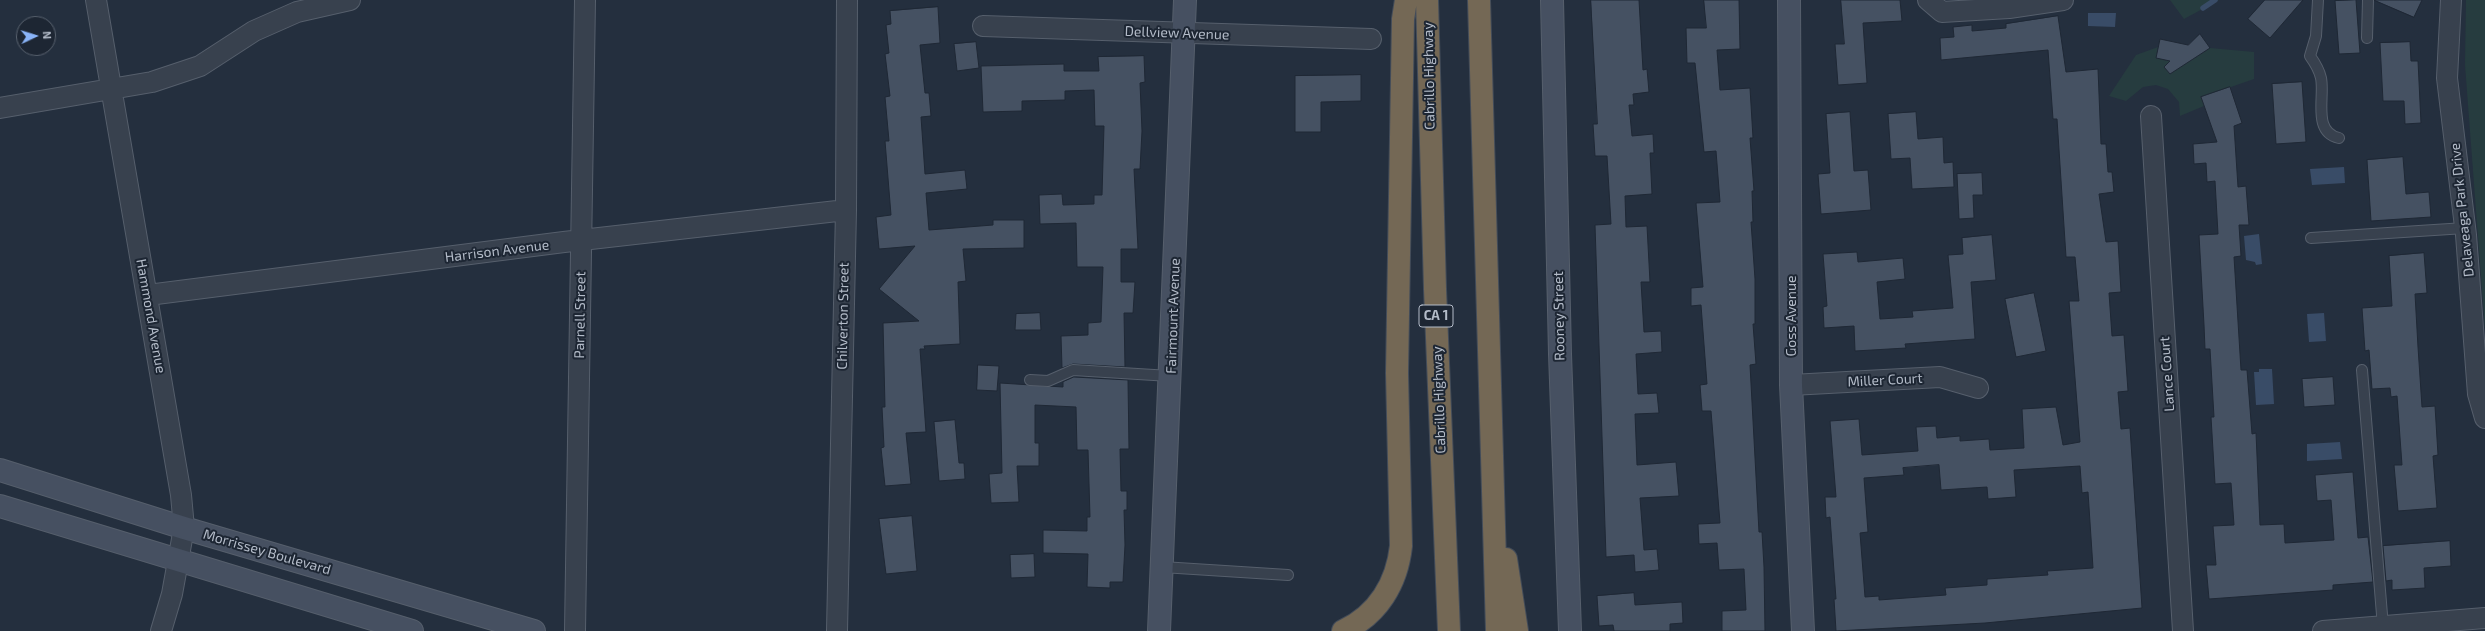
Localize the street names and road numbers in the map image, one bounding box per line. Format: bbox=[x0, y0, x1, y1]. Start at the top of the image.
street label: Cabrillo Highway bbox=[1420, 22, 1438, 130]
street label: Dellview Avenue bbox=[1124, 23, 1230, 43]
street label: Delaveaga Park Drive bbox=[2447, 142, 2477, 278]
street label: Harrison Avenue bbox=[444, 236, 550, 266]
street label: Hammond Avenue bbox=[133, 258, 169, 374]
street label: Fairmount Avenue bbox=[1163, 258, 1183, 374]
street label: Chilverton Street bbox=[834, 262, 852, 370]
street label: Parnell Street bbox=[571, 271, 589, 359]
street label: Rooney Street bbox=[1550, 271, 1568, 361]
street label: Goss Avenue bbox=[1783, 275, 1799, 357]
road number: CA 1 bbox=[1419, 305, 1453, 327]
street label: Lance Court bbox=[2156, 336, 2178, 412]
street label: Cabrillo Highway bbox=[1429, 346, 1449, 454]
street label: Miller Court bbox=[1847, 370, 1923, 390]
street label: Morrissey Boulevard bbox=[201, 526, 333, 578]

